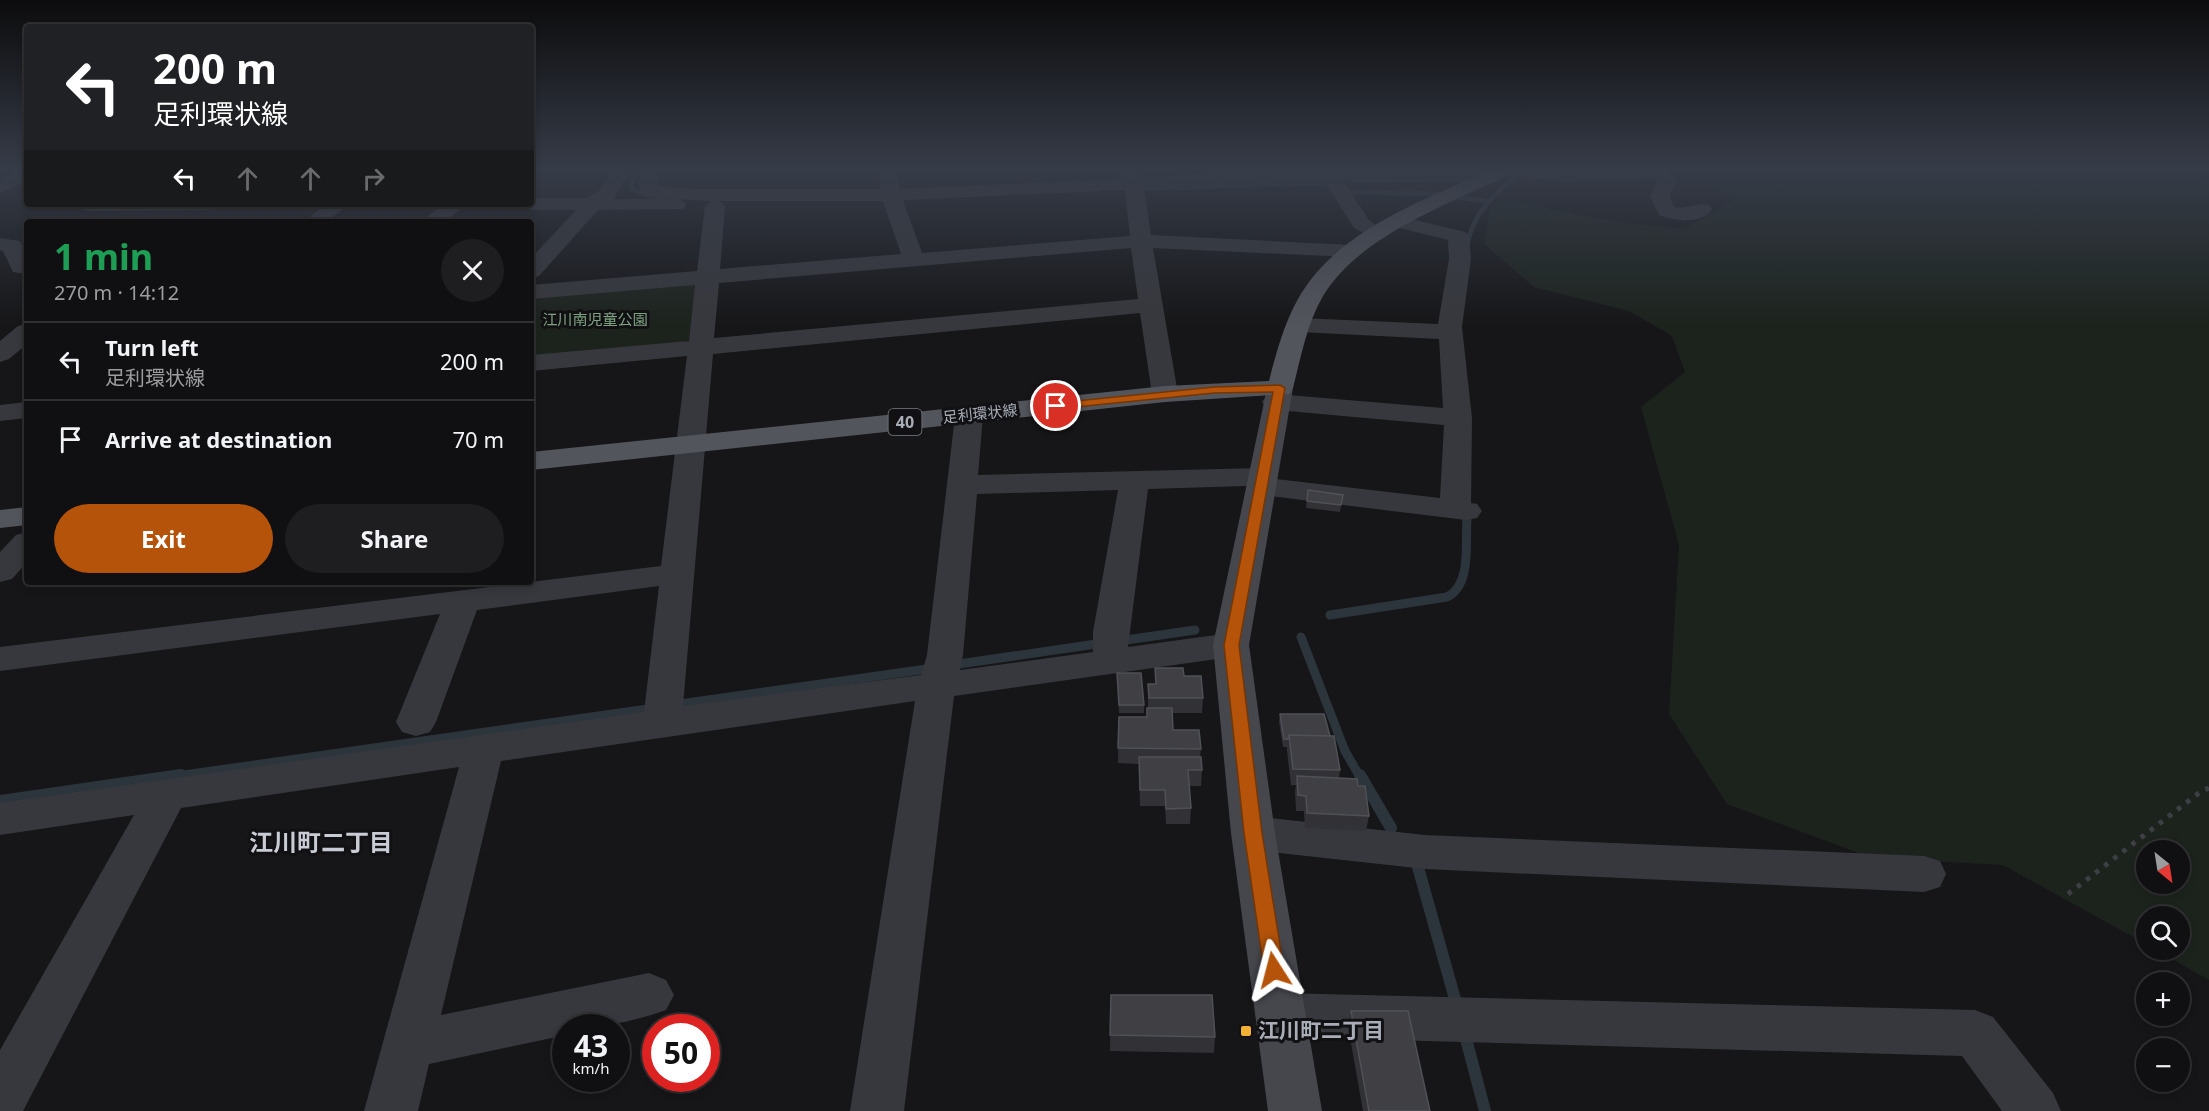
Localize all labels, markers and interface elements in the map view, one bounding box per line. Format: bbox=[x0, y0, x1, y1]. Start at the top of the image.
text: 200 m bbox=[153, 39, 277, 96]
icon: left bbox=[54, 48, 132, 126]
text: 足利環状線 bbox=[153, 95, 288, 132]
icon: left bbox=[168, 162, 201, 195]
icon: ahead bbox=[231, 162, 264, 195]
icon: ahead bbox=[294, 162, 327, 195]
icon: right bbox=[357, 162, 390, 195]
text: 1 min bbox=[54, 232, 153, 281]
button: close bbox=[441, 239, 504, 302]
text: 270 m · 14:12 bbox=[54, 279, 179, 306]
park label: 江川南児童公園 bbox=[542, 309, 648, 329]
text: Turn left bbox=[105, 332, 199, 362]
icon: left bbox=[54, 345, 87, 378]
text: 200 m bbox=[440, 346, 504, 376]
text: 足利環状線 bbox=[105, 364, 205, 391]
pin bbox=[1030, 380, 1081, 431]
icon: arrive bbox=[1039, 389, 1072, 422]
street label: 足利環状線 bbox=[942, 399, 1018, 427]
road number: 40 bbox=[888, 409, 922, 435]
icon: arrive bbox=[54, 423, 87, 456]
text: Arrive at destination bbox=[105, 424, 332, 454]
text: 70 m bbox=[453, 424, 504, 454]
button: Exit bbox=[54, 504, 273, 573]
button: Share bbox=[285, 504, 504, 573]
district label: 江川町二丁目 bbox=[249, 825, 393, 858]
north arrow bbox=[2136, 840, 2190, 894]
map controls bbox=[2136, 840, 2190, 1092]
button: search bbox=[2136, 906, 2190, 960]
position arrow bbox=[1242, 938, 1306, 1002]
button: + bbox=[2136, 972, 2190, 1026]
speed limit sign: 50 bbox=[642, 1014, 720, 1092]
place label: 江川町二丁目 bbox=[1258, 1016, 1384, 1044]
marker: 江川町二丁目 bbox=[1239, 1024, 1253, 1038]
text: 43 bbox=[574, 1025, 608, 1066]
button: − bbox=[2136, 1038, 2190, 1092]
text: km/h bbox=[573, 1058, 609, 1078]

